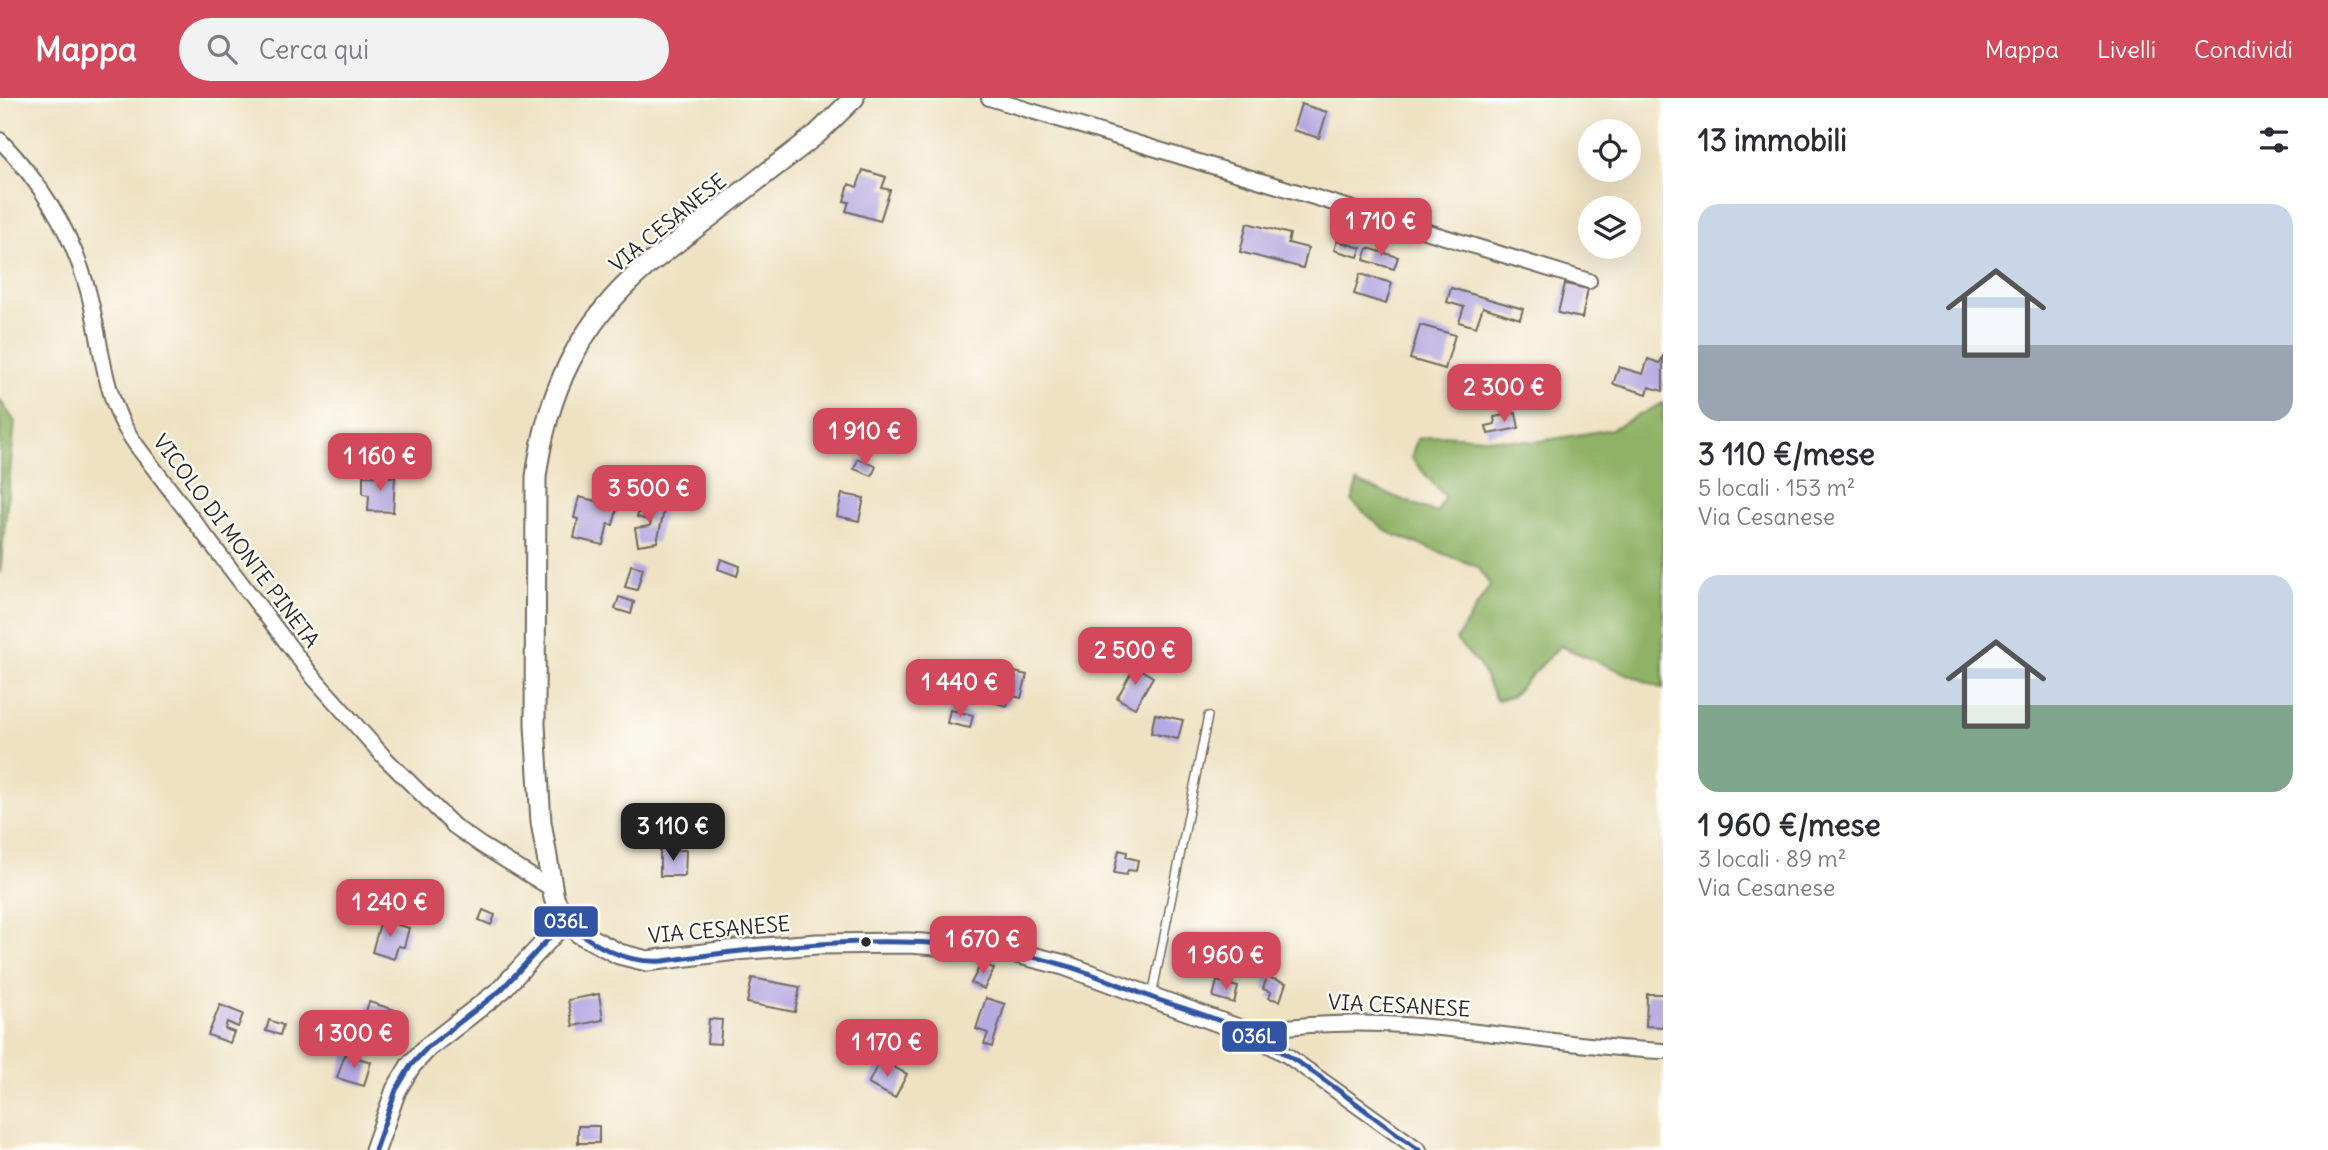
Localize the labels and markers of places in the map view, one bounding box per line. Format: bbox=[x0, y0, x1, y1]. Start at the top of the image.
pin: 1 710 € bbox=[1316, 198, 1446, 258]
pin: 2 300 € bbox=[1439, 364, 1569, 424]
pin: 1 910 € bbox=[800, 408, 930, 468]
pin: 1 160 € bbox=[315, 434, 445, 493]
pin: 3 500 € bbox=[584, 466, 714, 525]
pin: 2 500 € bbox=[1070, 628, 1200, 687]
pin: 1 440 € bbox=[895, 660, 1025, 719]
pin: 3 110 € bbox=[608, 804, 738, 863]
pin: 1 240 € bbox=[325, 880, 455, 939]
pin: 1 670 € bbox=[918, 916, 1048, 976]
pin: 1 960 € bbox=[1161, 932, 1291, 992]
unlabelled marker bbox=[859, 935, 873, 949]
pin: 1 300 € bbox=[289, 1010, 419, 1070]
pin: 1 170 € bbox=[822, 1020, 952, 1079]

